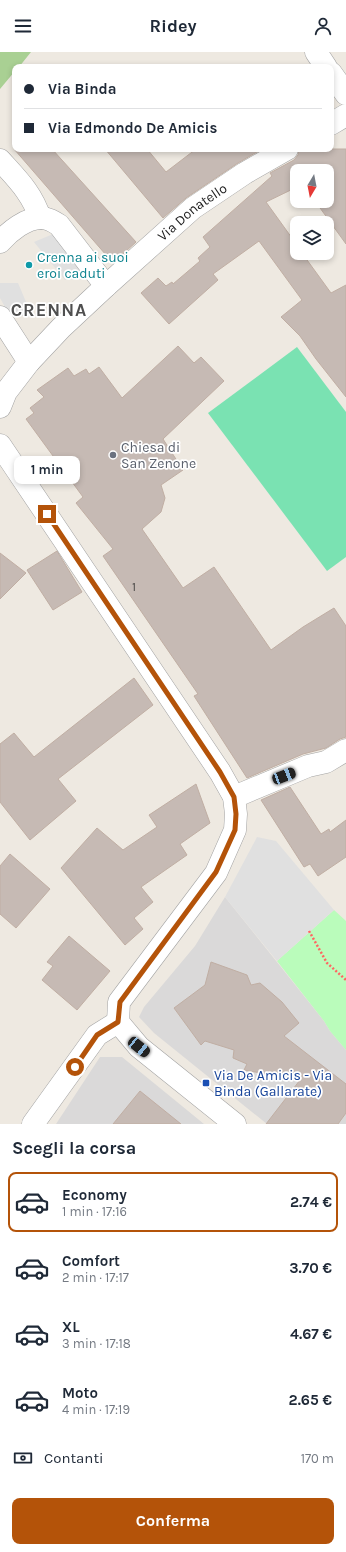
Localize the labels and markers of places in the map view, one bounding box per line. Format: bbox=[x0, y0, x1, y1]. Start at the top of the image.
place label: Crenna ai suoi eroi caduti bbox=[37, 249, 129, 282]
marker: Crenna ai suoi eroi caduti bbox=[24, 260, 34, 270]
place label: Chiesa di San Zenone bbox=[121, 439, 196, 472]
marker: Chiesa di San Zenone bbox=[108, 450, 118, 460]
place label: Via De Amicis - Via Binda (Gallarate) bbox=[214, 1067, 332, 1100]
marker: Via De Amicis - Via Binda (Gallarate) bbox=[201, 1078, 211, 1088]

